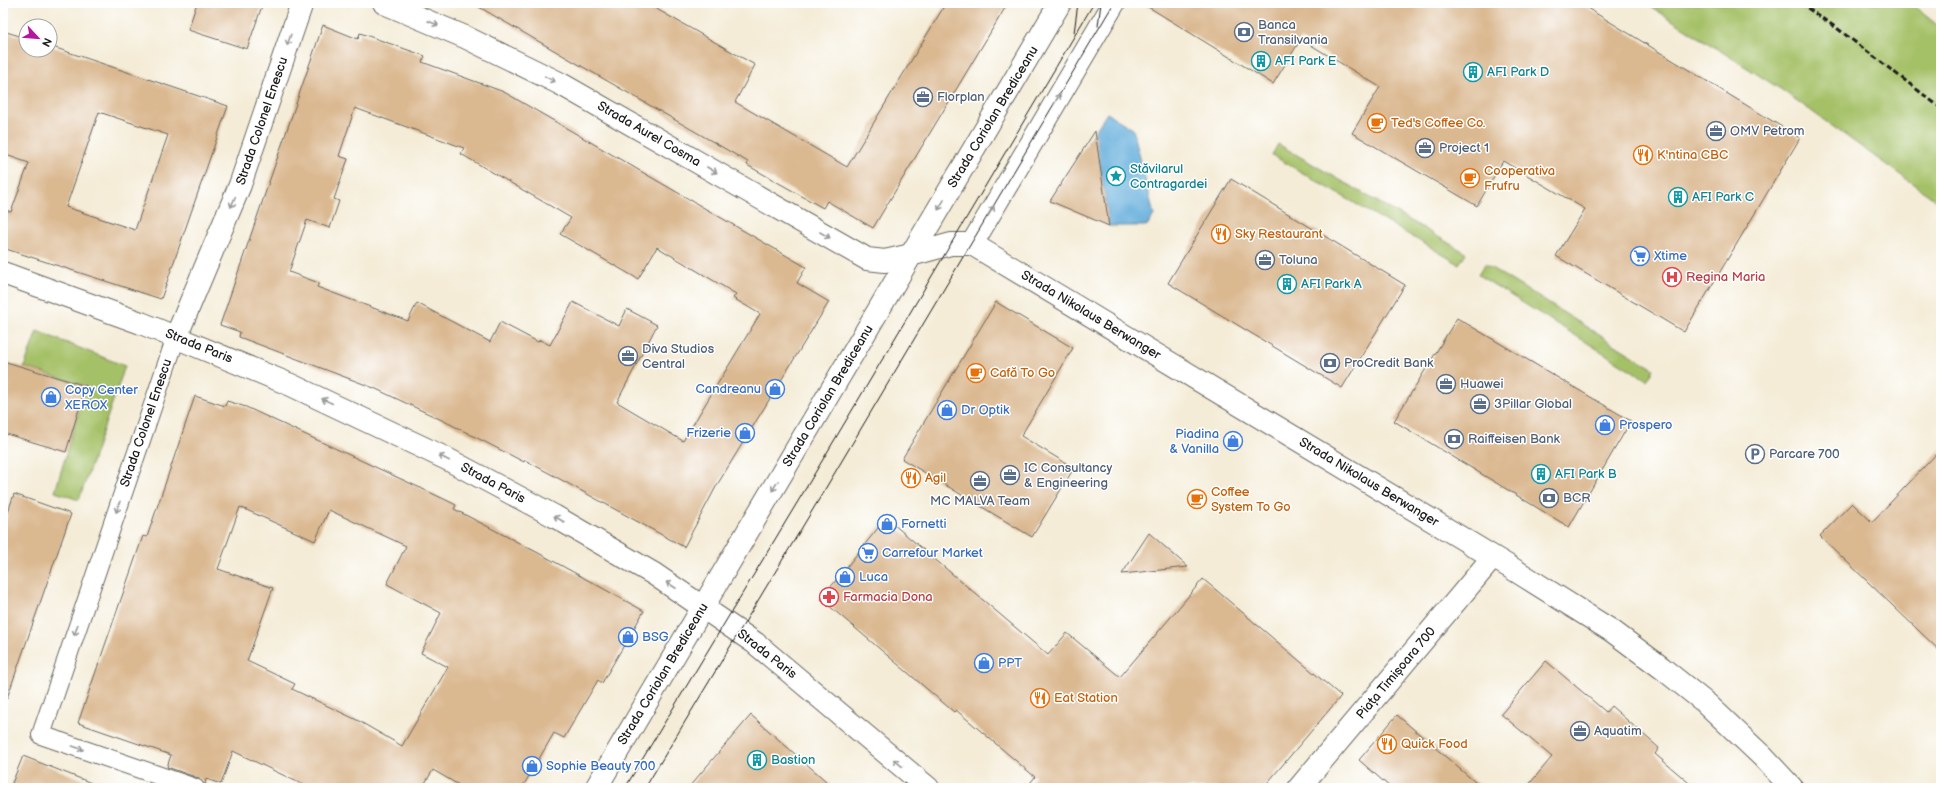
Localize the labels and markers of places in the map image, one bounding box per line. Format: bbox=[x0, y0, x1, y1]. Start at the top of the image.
place label: Banca Transilvania bbox=[1258, 17, 1328, 48]
bank icon: Banca Transilvania bbox=[1233, 21, 1255, 43]
building icon: AFI Park E bbox=[1250, 50, 1272, 72]
place label: AFI Park E bbox=[1275, 53, 1337, 69]
building icon: AFI Park D bbox=[1462, 61, 1484, 83]
place label: AFI Park D bbox=[1487, 64, 1549, 80]
office icon: Florplan bbox=[912, 86, 934, 108]
place label: Florplan bbox=[937, 89, 985, 105]
cafe icon: Ted's Coffee Co. bbox=[1366, 112, 1388, 134]
place label: Ted's Coffee Co. bbox=[1391, 115, 1486, 131]
office icon: OMV Petrom bbox=[1705, 120, 1727, 142]
place label: OMV Petrom bbox=[1730, 123, 1805, 139]
office icon: Project 1 bbox=[1414, 137, 1436, 159]
place label: Project 1 bbox=[1439, 140, 1489, 156]
restaurant icon: K'ntina CBC bbox=[1632, 144, 1654, 166]
place label: K'ntina CBC bbox=[1657, 147, 1728, 163]
place label: Stăvilarul Contragardei bbox=[1130, 161, 1207, 192]
place label: Cooperativa Frufru bbox=[1484, 163, 1555, 194]
place icon: Stăvilarul Contragardei bbox=[1105, 165, 1127, 187]
cafe icon: Cooperativa Frufru bbox=[1459, 167, 1481, 189]
building icon: AFI Park C bbox=[1667, 186, 1689, 208]
place label: AFI Park C bbox=[1692, 189, 1754, 205]
restaurant icon: Sky Restaurant bbox=[1210, 223, 1232, 245]
place label: Sky Restaurant bbox=[1235, 226, 1323, 242]
supermarket icon: Xtime bbox=[1629, 245, 1651, 267]
place label: Xtime bbox=[1653, 248, 1687, 264]
office icon: Toluna bbox=[1254, 249, 1276, 271]
place label: Toluna bbox=[1279, 252, 1318, 268]
hospital icon: Regina Maria bbox=[1661, 266, 1683, 288]
place label: Regina Maria bbox=[1686, 269, 1765, 285]
building icon: AFI Park A bbox=[1276, 273, 1298, 295]
place label: AFI Park A bbox=[1301, 276, 1362, 292]
place label: Diva Studios Central bbox=[642, 341, 715, 372]
office icon: Diva Studios Central bbox=[617, 345, 639, 367]
bank icon: ProCredit Bank bbox=[1319, 352, 1341, 374]
place label: ProCredit Bank bbox=[1344, 355, 1434, 371]
cafe icon: Cafă To Go bbox=[965, 362, 987, 384]
place label: Cafă To Go bbox=[990, 365, 1055, 381]
office icon: Huawei bbox=[1435, 373, 1457, 395]
place label: Huawei bbox=[1460, 376, 1504, 392]
shop icon: Candreanu bbox=[764, 378, 786, 400]
place label: Candreanu bbox=[696, 381, 761, 397]
place label: Copy Center XEROX bbox=[64, 382, 138, 413]
shop icon: Copy Center XEROX bbox=[40, 386, 62, 408]
office icon: 3Pillar Global bbox=[1469, 393, 1491, 415]
place label: 3Pillar Global bbox=[1494, 396, 1572, 412]
shop icon: Dr Optik bbox=[936, 399, 958, 421]
place label: Dr Optik bbox=[961, 402, 1010, 418]
shop icon: Prospero bbox=[1594, 414, 1616, 436]
place label: Prospero bbox=[1619, 417, 1673, 433]
shop icon: Frizerie bbox=[734, 422, 756, 444]
place label: Frizerie bbox=[686, 425, 731, 441]
place label: Piadina & Vanilla bbox=[1169, 426, 1219, 457]
bank icon: Raiffeisen Bank bbox=[1443, 428, 1465, 450]
shop icon: Piadina & Vanilla bbox=[1222, 430, 1244, 452]
place label: Raiffeisen Bank bbox=[1468, 431, 1561, 447]
parking icon: Parcare 700 bbox=[1744, 443, 1766, 465]
place label: Parcare 700 bbox=[1769, 446, 1840, 462]
place label: IC Consultancy & Engineering bbox=[1024, 460, 1112, 491]
building icon: AFI Park B bbox=[1530, 463, 1552, 485]
office icon: IC Consultancy & Engineering bbox=[999, 464, 1021, 486]
place label: AFI Park B bbox=[1555, 466, 1617, 482]
restaurant icon: Agil bbox=[900, 467, 922, 489]
place label: Agil bbox=[925, 470, 946, 486]
office icon: MC MALVA Team bbox=[969, 470, 991, 492]
place label: Coffee System To Go bbox=[1211, 484, 1291, 515]
bank icon: BCR bbox=[1538, 487, 1560, 509]
cafe icon: Coffee System To Go bbox=[1186, 488, 1208, 510]
place label: BCR bbox=[1563, 490, 1590, 506]
place label: MC MALVA Team bbox=[930, 493, 1030, 509]
shop icon: Fornetti bbox=[876, 513, 898, 535]
place label: Fornetti bbox=[901, 516, 947, 532]
supermarket icon: Carrefour Market bbox=[857, 542, 879, 564]
place label: Carrefour Market bbox=[882, 545, 983, 561]
shop icon: Luca bbox=[834, 566, 856, 588]
place label: Luca bbox=[859, 569, 888, 585]
pharmacy icon: Farmacia Dona bbox=[818, 586, 840, 608]
place label: Farmacia Dona bbox=[843, 589, 933, 605]
shop icon: BSG bbox=[617, 626, 639, 648]
place label: BSG bbox=[642, 629, 669, 645]
shop icon: PPT bbox=[973, 652, 995, 674]
place label: PPT bbox=[998, 655, 1022, 671]
restaurant icon: Eat Station bbox=[1029, 687, 1051, 709]
place label: Eat Station bbox=[1054, 690, 1118, 706]
office icon: Aquatim bbox=[1569, 720, 1591, 742]
place label: Aquatim bbox=[1594, 723, 1642, 739]
restaurant icon: Quick Food bbox=[1376, 733, 1398, 755]
place label: Quick Food bbox=[1401, 736, 1468, 752]
building icon: Bastion bbox=[746, 749, 768, 771]
place label: Bastion bbox=[771, 752, 815, 768]
shop icon: Sophie Beauty 700 bbox=[521, 755, 543, 777]
place label: Sophie Beauty 700 bbox=[546, 758, 656, 774]

